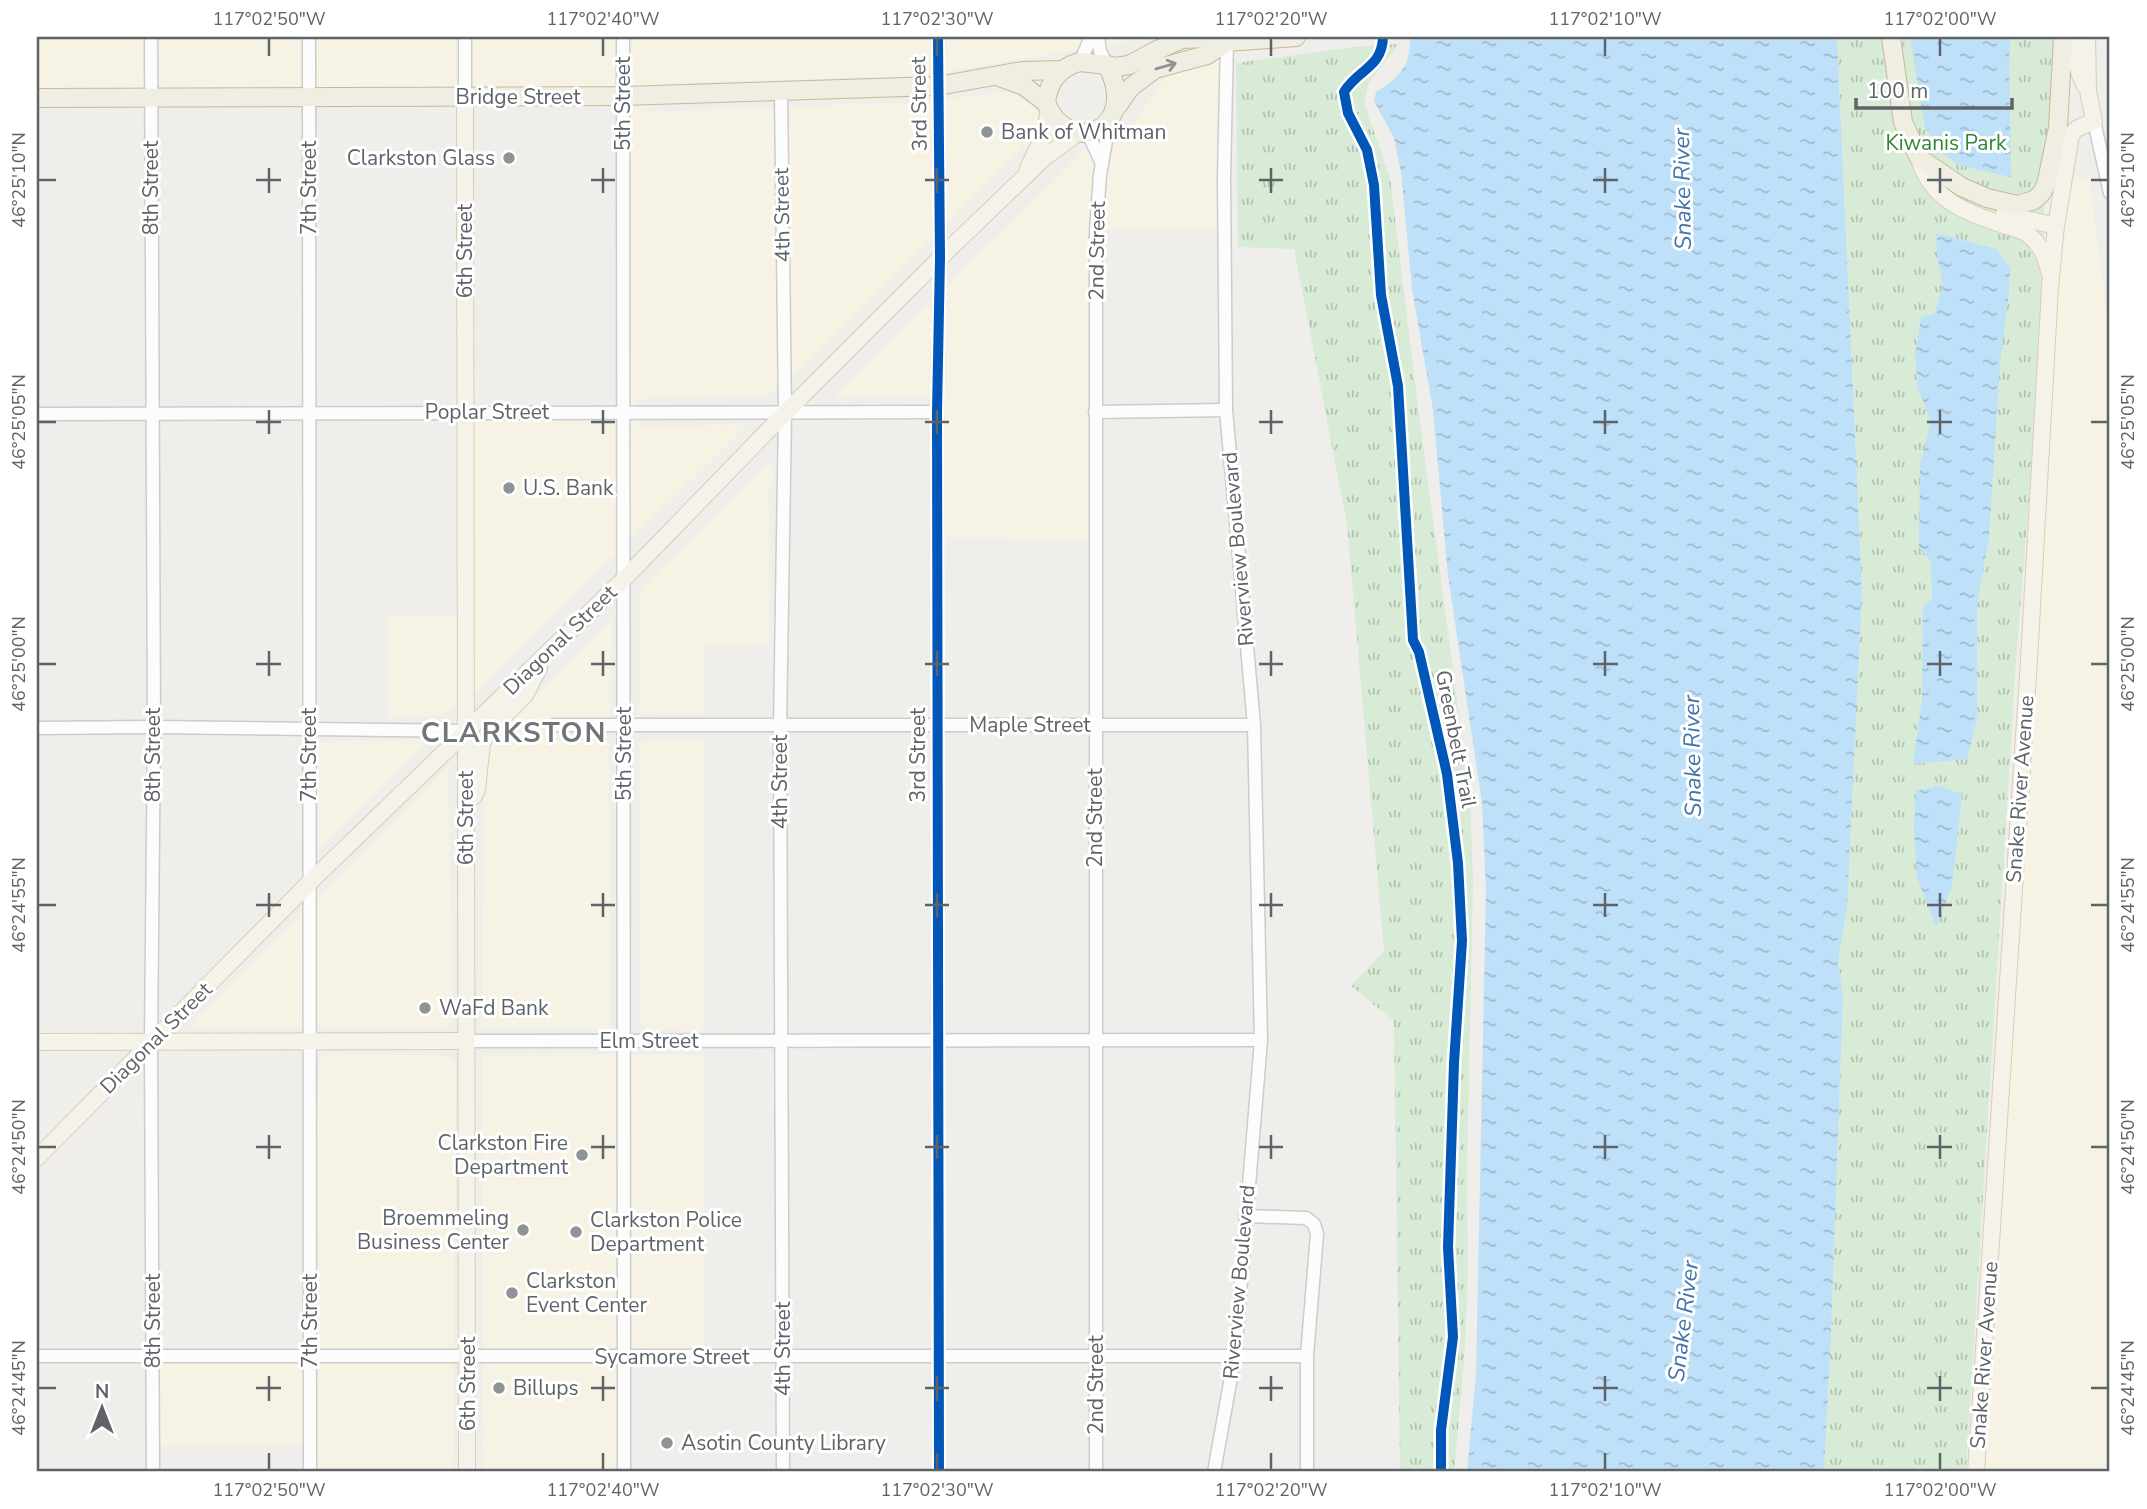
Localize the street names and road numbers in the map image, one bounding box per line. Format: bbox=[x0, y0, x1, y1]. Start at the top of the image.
street label: 5th Street bbox=[609, 56, 637, 151]
street label: 3rd Street bbox=[904, 56, 934, 152]
street label: Bridge Street bbox=[456, 83, 581, 111]
street label: 8th Street bbox=[137, 140, 165, 235]
street label: 7th Street bbox=[295, 140, 323, 235]
street label: 4th Street bbox=[767, 167, 797, 263]
street label: 2nd Street bbox=[1082, 200, 1112, 301]
street label: 6th Street bbox=[451, 203, 479, 298]
street label: Poplar Street bbox=[425, 398, 550, 426]
street label: Riverview Boulevard bbox=[1216, 451, 1260, 647]
street label: Diagonal Street bbox=[497, 578, 623, 701]
street label: Greenbelt Trail bbox=[1429, 668, 1483, 811]
street label: Snake River Avenue bbox=[1999, 694, 2041, 884]
street label: 5th Street bbox=[610, 706, 638, 801]
street label: 8th Street bbox=[139, 707, 167, 802]
street label: 7th Street bbox=[295, 707, 323, 802]
street label: 3rd Street bbox=[904, 707, 932, 802]
street label: Maple Street bbox=[969, 711, 1091, 739]
street label: 4th Street bbox=[766, 734, 794, 829]
street label: 2nd Street bbox=[1081, 768, 1109, 868]
street label: 6th Street bbox=[452, 770, 480, 865]
street label: Diagonal Street bbox=[94, 975, 219, 1100]
street label: Elm Street bbox=[599, 1027, 699, 1055]
street label: Riverview Boulevard bbox=[1217, 1184, 1261, 1380]
street label: Snake River Avenue bbox=[1963, 1260, 2005, 1450]
street label: 8th Street bbox=[139, 1273, 167, 1368]
street label: 7th Street bbox=[296, 1273, 324, 1368]
street label: 4th Street bbox=[769, 1301, 797, 1396]
street label: 2nd Street bbox=[1082, 1335, 1110, 1435]
street label: 6th Street bbox=[454, 1336, 482, 1431]
street label: Sycamore Street bbox=[594, 1343, 750, 1371]

